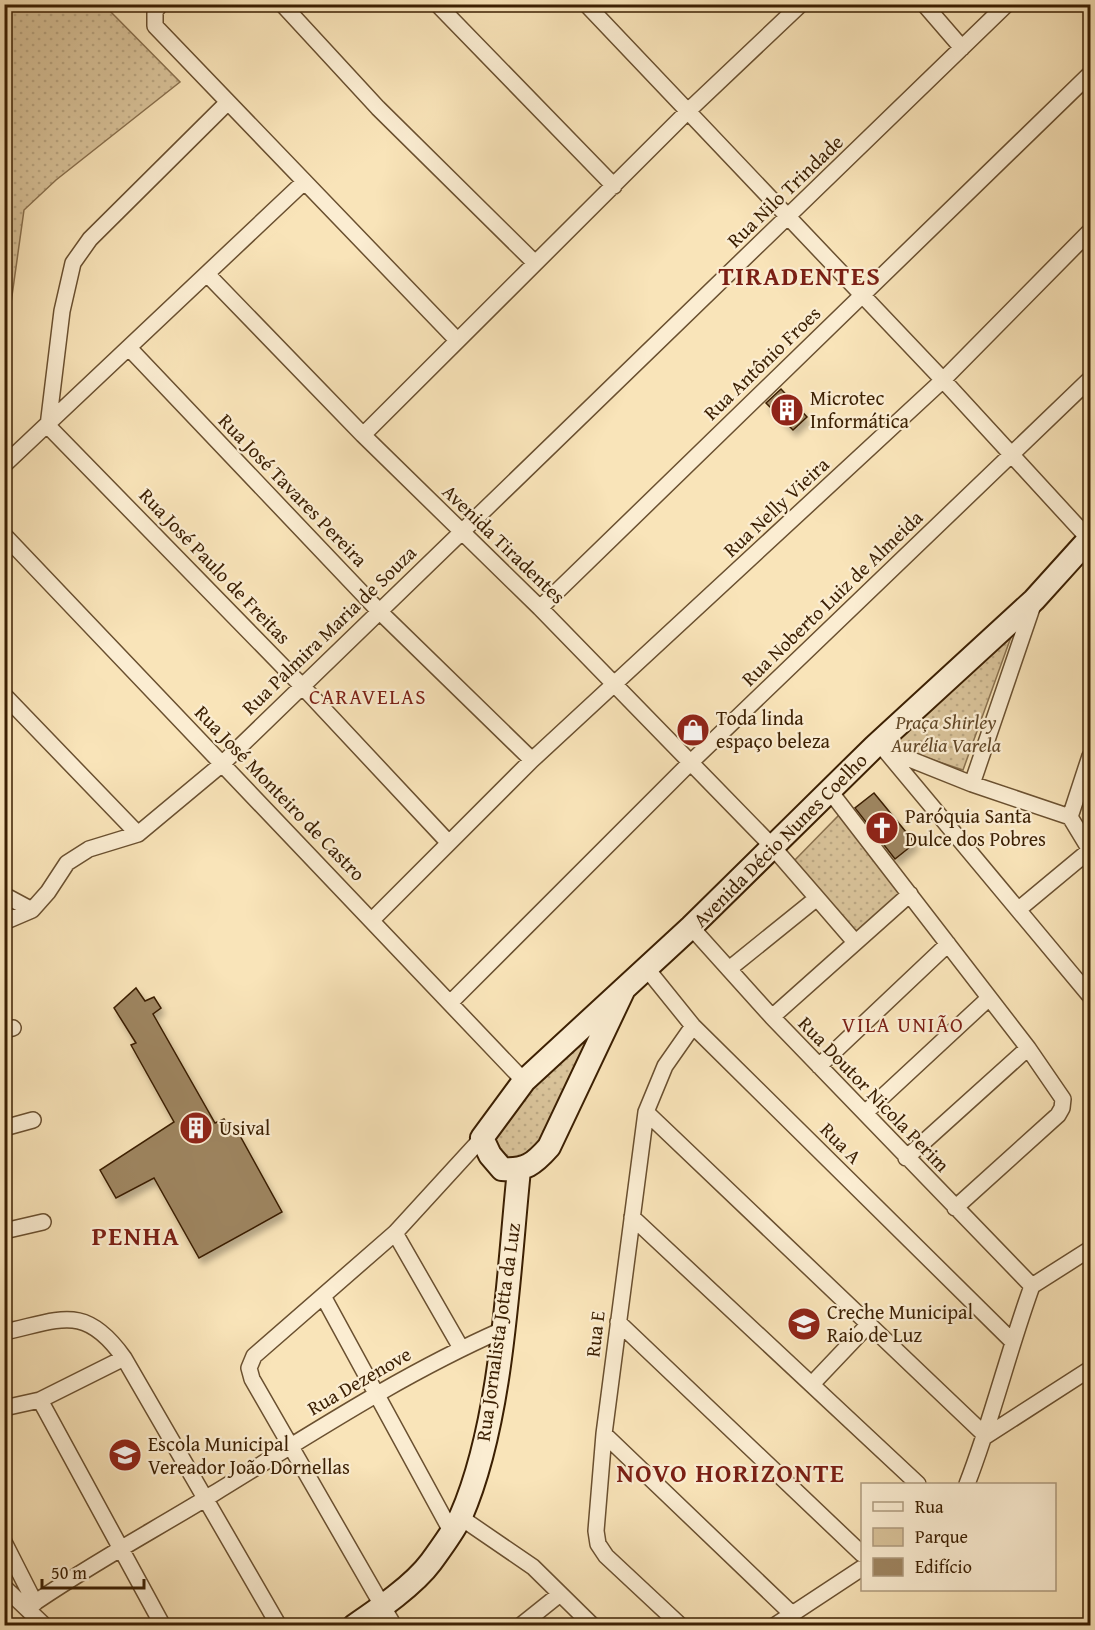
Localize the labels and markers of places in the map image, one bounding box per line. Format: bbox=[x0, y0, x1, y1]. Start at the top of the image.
place label: Microtec Informática bbox=[810, 383, 910, 435]
building icon: Microtec Informática bbox=[769, 392, 805, 428]
place label: Toda linda espaço beleza bbox=[716, 703, 831, 755]
shop icon: Toda linda espaço beleza bbox=[675, 712, 711, 748]
place label: Paróquia Santa Dulce dos Pobres bbox=[905, 801, 1046, 853]
church icon: Paróquia Santa Dulce dos Pobres bbox=[864, 810, 900, 846]
building icon: Usival bbox=[178, 1110, 214, 1146]
place label: Usival bbox=[219, 1113, 271, 1142]
place label: Creche Municipal Raio de Luz bbox=[827, 1297, 974, 1349]
school or university icon: Creche Municipal Raio de Luz bbox=[786, 1306, 822, 1342]
place label: Escola Municipal Vereador João Dornellas bbox=[148, 1429, 350, 1481]
school or university icon: Escola Municipal Vereador João Dornellas bbox=[107, 1437, 143, 1473]

